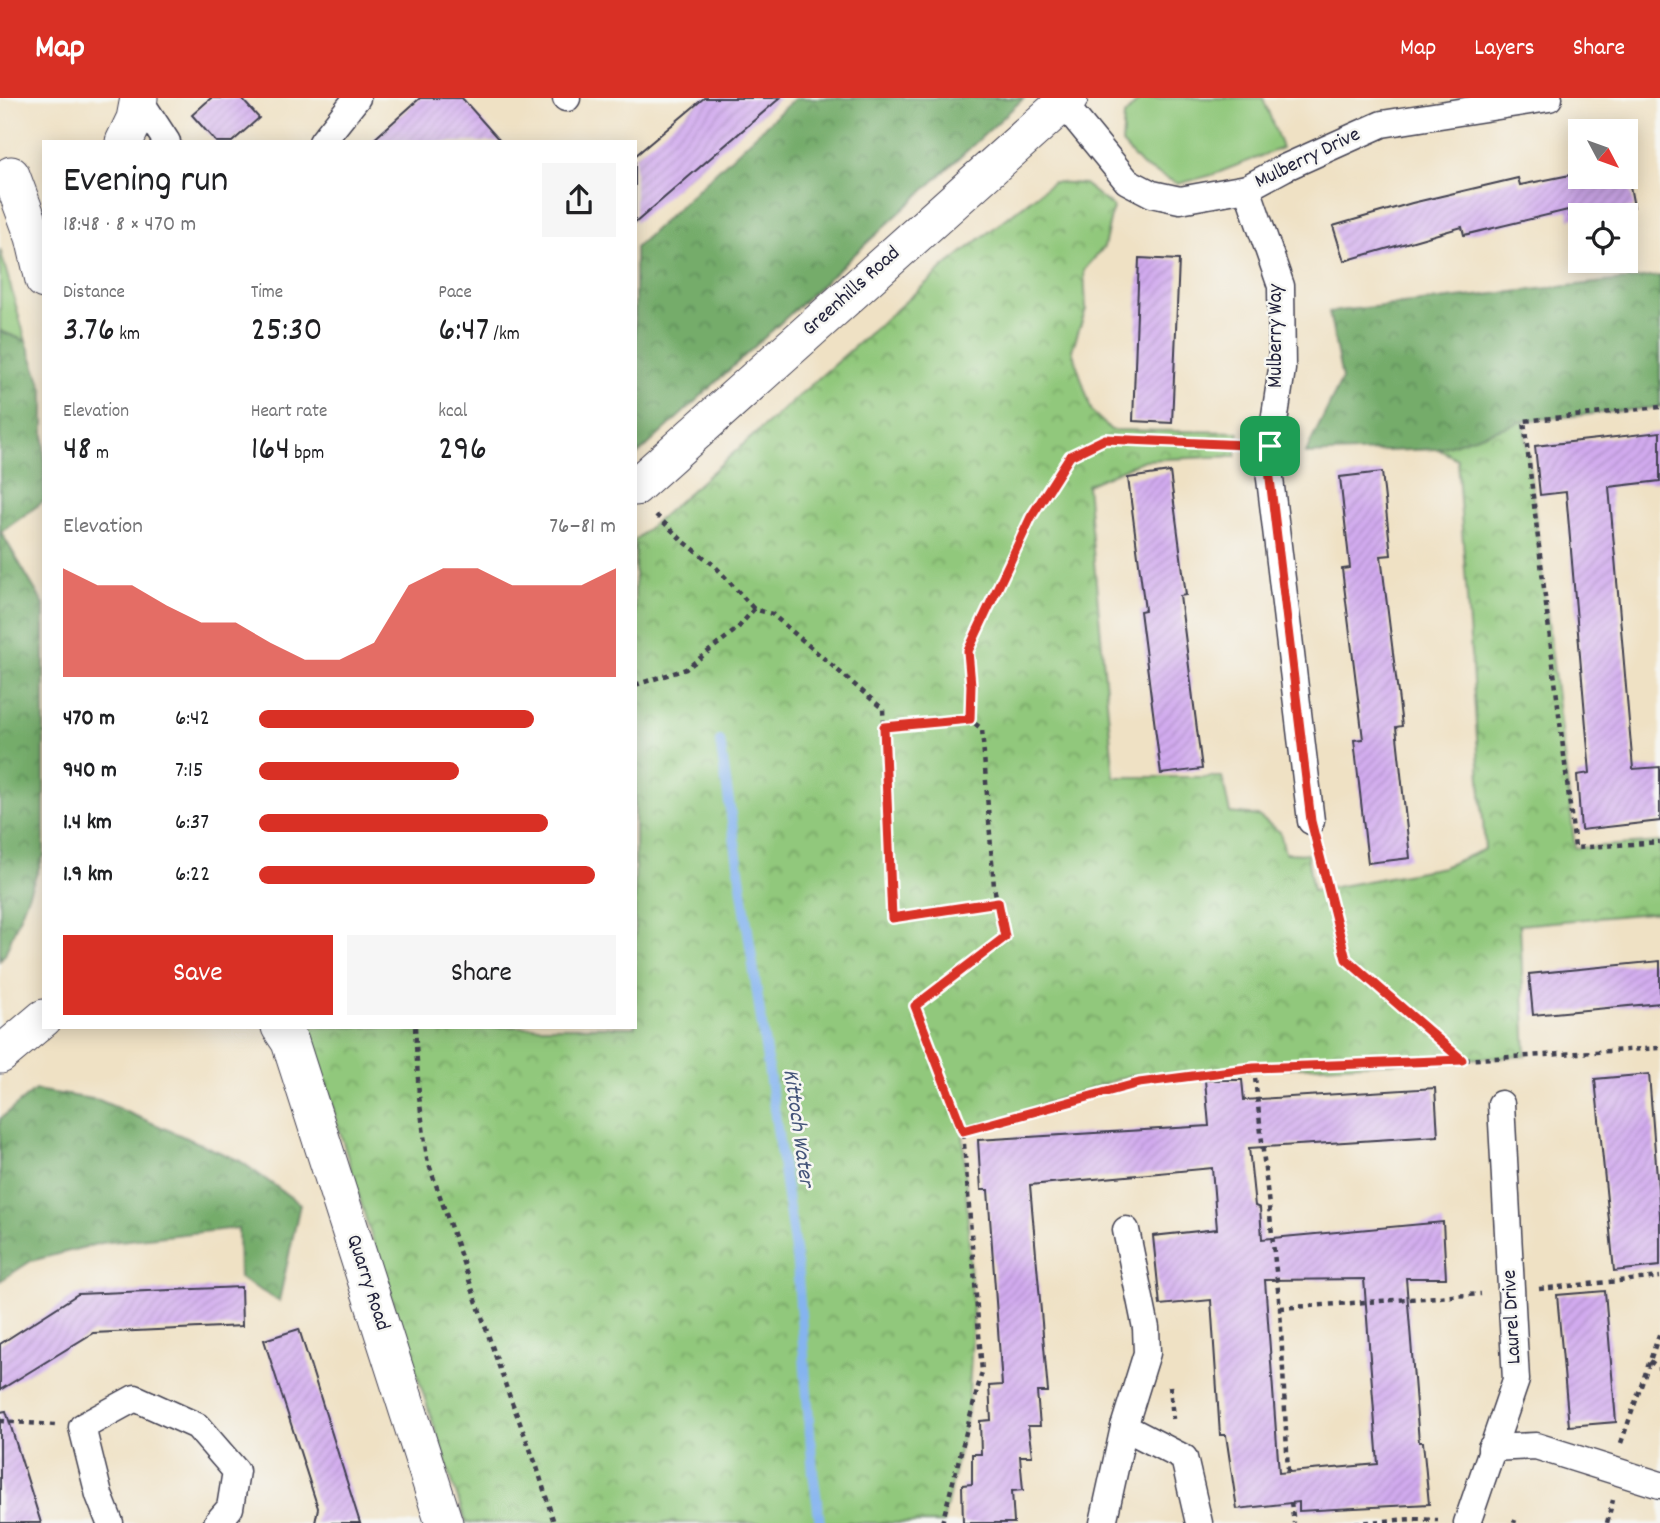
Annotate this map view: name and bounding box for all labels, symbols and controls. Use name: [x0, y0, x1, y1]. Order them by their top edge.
text: Map: [35, 26, 85, 73]
text: Map: [1400, 32, 1436, 66]
text: Layers: [1474, 32, 1535, 66]
text: Share: [1573, 32, 1625, 66]
north arrow: [1568, 119, 1638, 189]
map controls: [1568, 119, 1638, 273]
street label: Mulberry Drive: [1250, 121, 1366, 197]
text: Evening run: [63, 155, 228, 210]
button: share: [542, 163, 616, 237]
button: locate: [1568, 203, 1638, 273]
text: 18:48 · 8 × 470 m: [63, 209, 196, 242]
street label: Greenhills Road: [796, 240, 908, 344]
text: Distance: [63, 280, 125, 307]
text: Time: [251, 280, 283, 307]
text: Pace: [438, 280, 472, 307]
street label: Mulberry Way: [1262, 284, 1292, 388]
text: 3.76: [63, 307, 115, 357]
text: 25:30: [251, 307, 323, 357]
text: 6:47: [438, 307, 489, 357]
text: km: [115, 322, 140, 349]
text: /km: [489, 322, 520, 349]
text: Elevation: [63, 399, 129, 426]
text: Heart rate: [251, 399, 327, 426]
text: kcal: [438, 399, 467, 426]
pin: [1240, 416, 1300, 476]
text: 48: [63, 426, 92, 476]
text: 164: [251, 426, 290, 476]
text: 296: [438, 426, 487, 476]
icon: arrive: [1251, 427, 1289, 465]
text: m: [92, 441, 109, 468]
text: bpm: [290, 441, 324, 468]
text: Elevation: [63, 511, 143, 544]
text: 76–81 m: [549, 511, 616, 544]
text: 470 m: [63, 703, 115, 736]
text: 6:42: [175, 703, 210, 736]
text: 940 m: [63, 755, 117, 788]
text: 7:15: [175, 755, 203, 788]
text: 1.4 km: [63, 807, 112, 840]
text: 6:37: [175, 807, 209, 840]
text: 1.9 km: [63, 859, 113, 892]
text: 6:22: [175, 859, 210, 892]
button: Save: [63, 935, 333, 1015]
button: Share: [347, 935, 616, 1015]
water label: Kittoch Water: [772, 1067, 822, 1191]
street label: Quarry Road: [337, 1231, 397, 1335]
street label: Laurel Drive: [1496, 1269, 1530, 1365]

